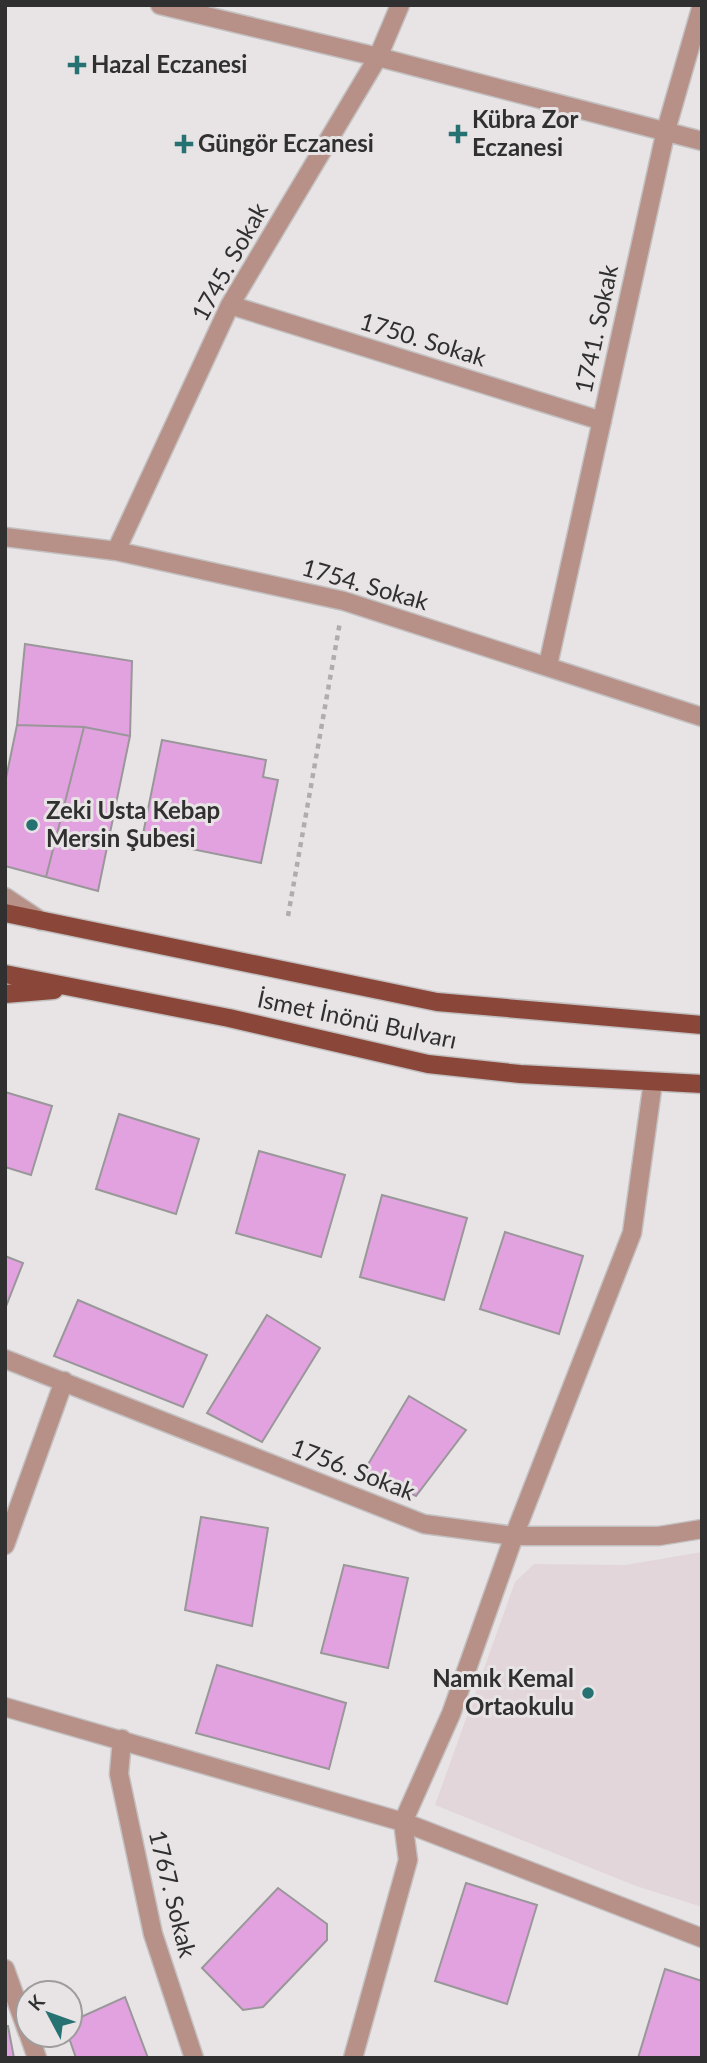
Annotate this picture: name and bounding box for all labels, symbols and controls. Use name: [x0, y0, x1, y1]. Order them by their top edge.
place label: Hazal Eczanesi: [91, 49, 247, 78]
marker: Hazal Eczanesi: [69, 57, 85, 73]
place label: Kübra Zor Eczanesi: [472, 104, 579, 161]
marker: Kübra Zor Eczanesi: [450, 126, 466, 142]
place label: Güngör Eczanesi: [198, 128, 374, 157]
marker: Güngör Eczanesi: [176, 136, 192, 152]
street label: 1745. Sokak: [184, 197, 273, 325]
street label: 1741. Sokak: [568, 261, 623, 395]
street label: 1750. Sokak: [357, 306, 491, 372]
street label: 1754. Sokak: [299, 552, 433, 616]
place label: Zeki Usta Kebap Mersin Şubesi: [46, 795, 220, 852]
marker: Zeki Usta Kebap Mersin Şubesi: [24, 817, 40, 833]
street label: İsmet İnönü Bulvarı: [255, 983, 460, 1054]
street label: 1756. Sokak: [287, 1432, 420, 1506]
place label: Namık Kemal Ortaokulu: [432, 1663, 574, 1720]
marker: Namık Kemal Ortaokulu: [580, 1685, 596, 1701]
street label: 1767. Sokak: [144, 1827, 203, 1961]
north arrow: [14, 1979, 84, 2049]
text: K: [23, 1989, 49, 2015]

